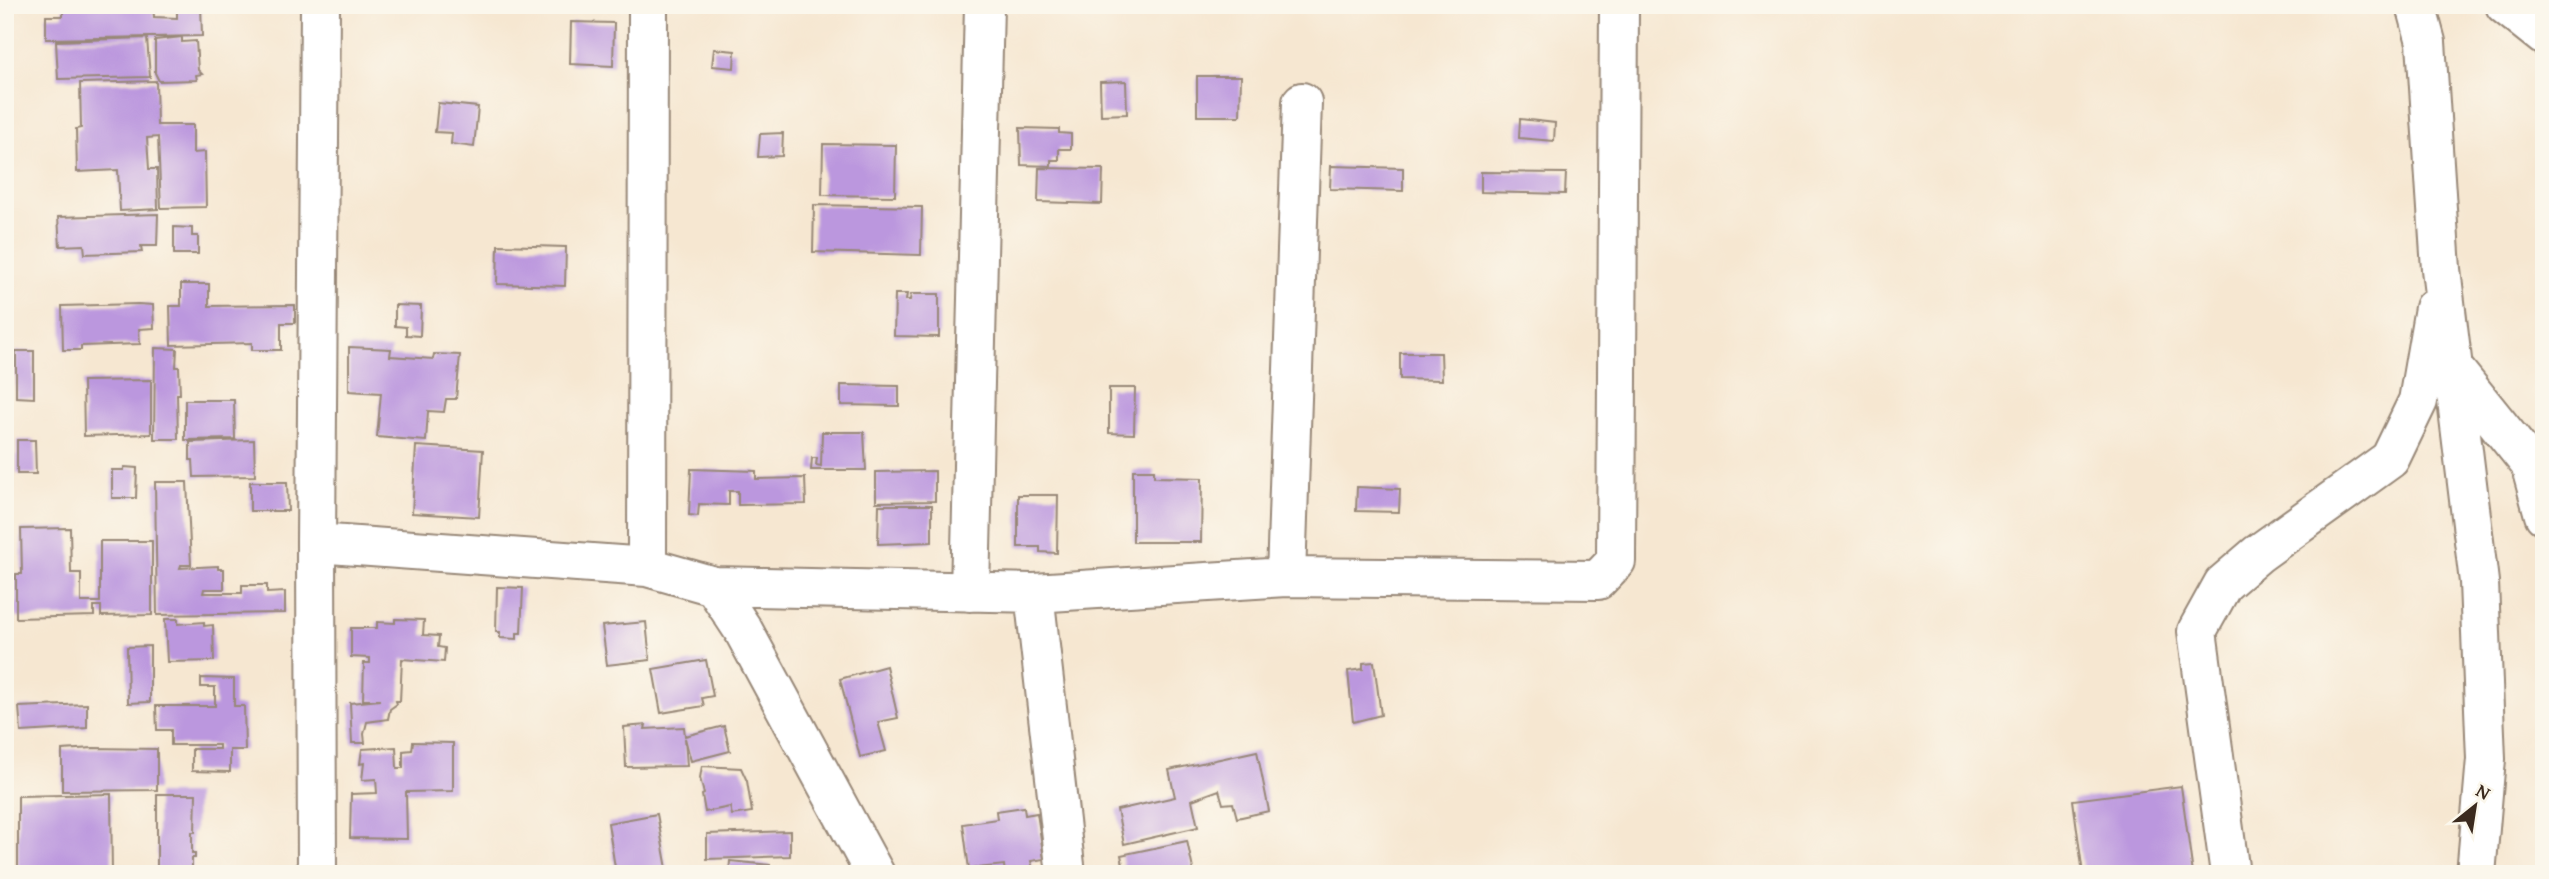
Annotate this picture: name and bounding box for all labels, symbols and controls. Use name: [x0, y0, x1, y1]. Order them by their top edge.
north arrow: [2440, 770, 2510, 840]
text: N: [2471, 776, 2496, 807]

